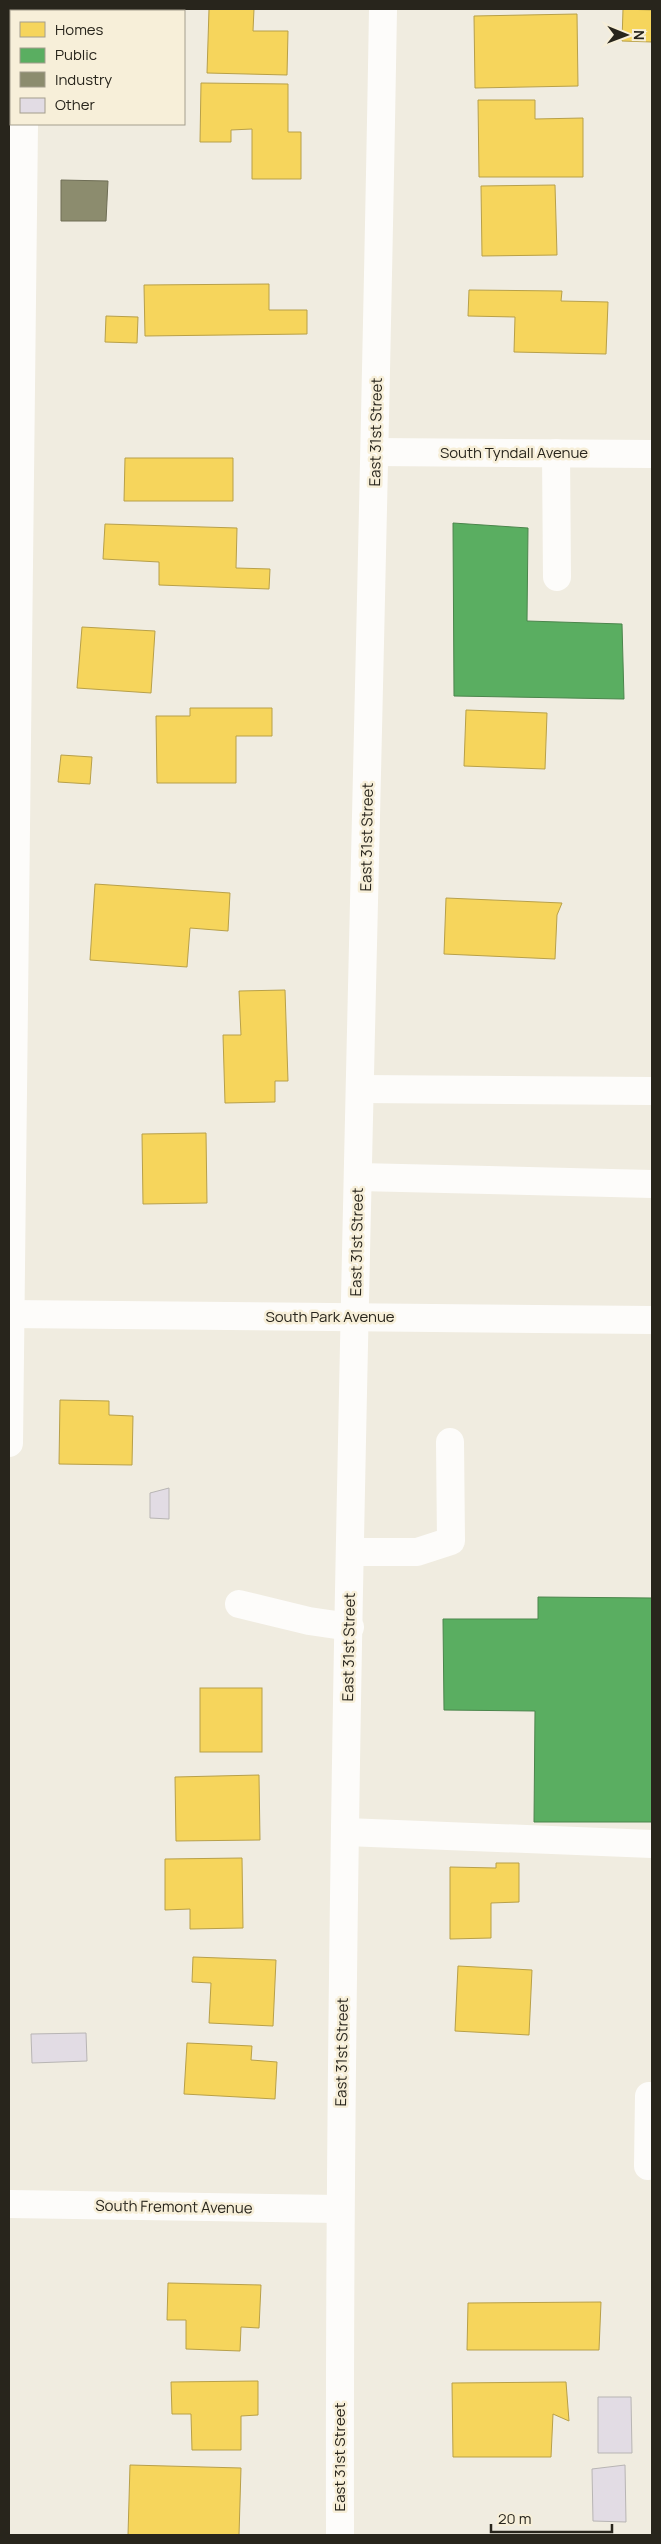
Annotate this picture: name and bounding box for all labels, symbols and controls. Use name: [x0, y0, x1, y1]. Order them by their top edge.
legend: [10, 10, 185, 125]
north arrow: [601, 10, 651, 60]
text: Homes: [55, 19, 104, 40]
text: N: [630, 30, 649, 40]
text: Public: [55, 44, 97, 65]
text: Industry: [55, 69, 112, 90]
text: Other: [55, 94, 96, 115]
street label: East 31st Street: [364, 377, 387, 487]
street label: South Tyndall Avenue: [440, 442, 588, 463]
street label: East 31st Street: [355, 782, 378, 892]
street label: East 31st Street: [345, 1187, 368, 1297]
street label: South Park Avenue: [265, 1306, 395, 1327]
street label: East 31st Street: [337, 1592, 360, 1702]
street label: East 31st Street: [330, 1997, 353, 2107]
street label: South Fremont Avenue: [95, 2195, 253, 2218]
street label: East 31st Street: [329, 2403, 350, 2511]
scale bar: [491, 2502, 612, 2534]
text: 20 m: [498, 2508, 531, 2529]

